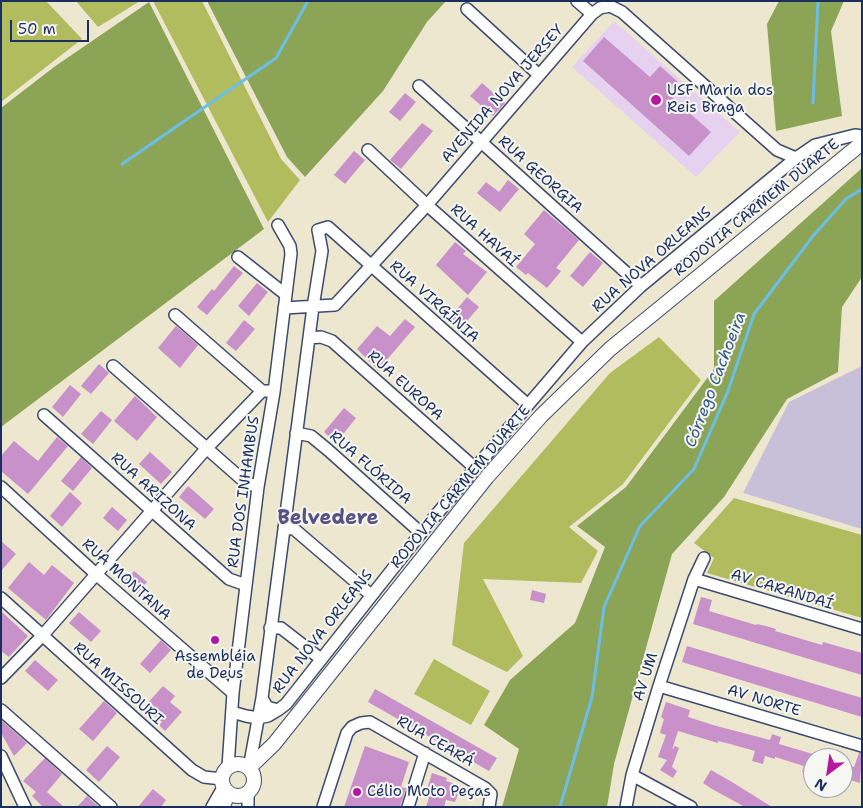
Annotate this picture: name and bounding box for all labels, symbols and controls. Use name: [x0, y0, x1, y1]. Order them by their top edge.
scale bar: [12, 10, 91, 42]
text: 50 m: [18, 19, 56, 39]
street label: AVENIDA NOVA JERSEY: [438, 21, 568, 167]
place label: USF Maria dos Reis Braga: [667, 82, 773, 117]
marker: USF Maria dos Reis Braga: [649, 93, 663, 107]
street label: RUA GEORGIA: [494, 132, 586, 218]
street label: RODOVIA CARMEM DUARTE: [671, 136, 843, 280]
street label: RUA HAVAÍ: [446, 201, 522, 271]
street label: RUA NOVA ORLEANS: [589, 203, 715, 317]
street label: RUA VIRGÍNIA: [386, 257, 482, 347]
water label: Córrego Cachoeira: [681, 310, 751, 450]
street label: RUA EUROPA: [363, 347, 447, 425]
street label: RODOVIA CARMEM DUARTE: [387, 402, 535, 572]
street label: RUA DOS INHAMBUS: [224, 415, 264, 569]
street label: RUA FLÓRIDA: [325, 428, 415, 508]
street label: RUA ARIZONA: [107, 449, 199, 535]
district label: Belvedere: [277, 507, 379, 531]
street label: RUA MONTANA: [78, 535, 174, 625]
street label: AV CARANDAÍ: [729, 566, 835, 614]
street label: RUA NOVA ORLEANS: [269, 567, 377, 697]
marker: Assembléia de Deus: [209, 634, 221, 646]
street label: RUA MISSOURI: [69, 639, 167, 729]
place label: Assembléia de Deus: [174, 648, 256, 683]
street label: AV UM: [630, 651, 662, 703]
street label: AV NORTE: [725, 681, 803, 721]
street label: RUA CEARÁ: [393, 713, 477, 771]
north arrow: [803, 748, 853, 798]
text: N: [811, 774, 830, 796]
place label: Célio Moto Peças: [367, 783, 491, 801]
marker: Célio Moto Peças: [351, 786, 363, 798]

